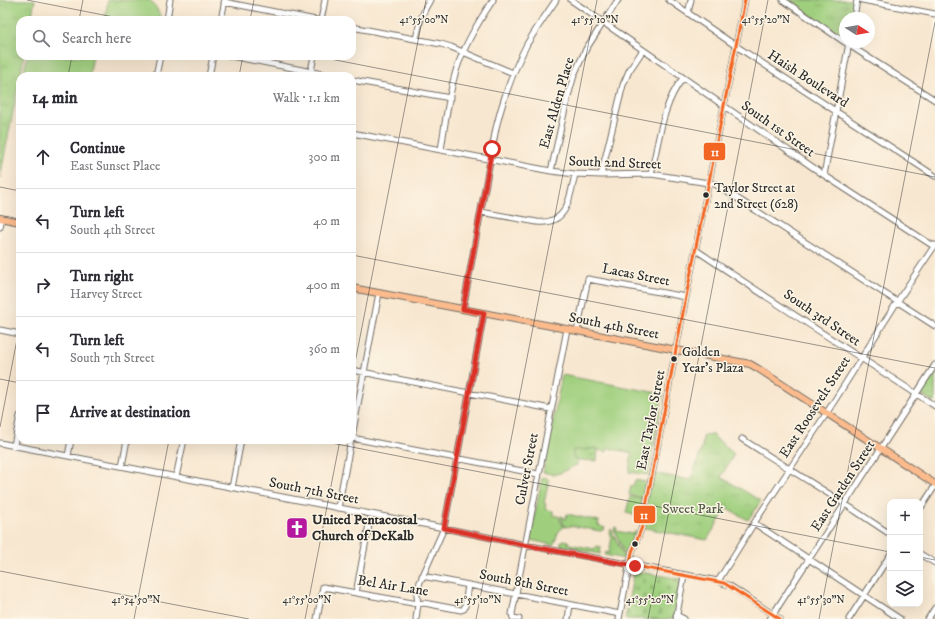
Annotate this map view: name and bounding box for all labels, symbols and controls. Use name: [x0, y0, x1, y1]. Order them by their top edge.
north arrow: [839, 12, 875, 48]
text: 41°55'00"N: [399, 14, 449, 26]
text: 41°55'10"N: [571, 14, 619, 26]
text: 41°55'20"N: [742, 14, 790, 26]
search box: [16, 16, 356, 60]
icon: search: [30, 27, 52, 49]
text: Search here: [62, 29, 131, 48]
street label: Haish Boulevard: [764, 46, 852, 112]
street label: East Alden Place: [535, 55, 579, 151]
text: 14 min: [32, 87, 78, 109]
text: Walk · 1.1 km: [273, 90, 340, 106]
street label: South 1st Street: [738, 97, 819, 161]
text: Continue: [70, 139, 125, 158]
route start: [483, 140, 501, 158]
line badge: 11: [703, 142, 726, 161]
icon: ahead: [32, 146, 54, 168]
text: 11: [711, 146, 719, 160]
text: 300 m: [309, 149, 340, 165]
street label: South 2nd Street: [568, 152, 662, 174]
text: East Sunset Place: [70, 158, 160, 174]
place label: Taylor Street at 2nd Street (628): [714, 180, 798, 212]
marker: Taylor Street at 2nd Street (628): [701, 190, 711, 200]
text: Turn left: [70, 203, 124, 222]
icon: left: [32, 210, 54, 232]
text: 40 m: [313, 213, 340, 229]
text: South 4th Street: [70, 222, 155, 238]
street label: Lacas Street: [601, 260, 672, 290]
text: Turn right: [70, 267, 133, 286]
icon: right: [32, 274, 54, 296]
text: 400 m: [306, 277, 340, 293]
text: Harvey Street: [70, 286, 142, 302]
street label: South 3rd Street: [780, 286, 864, 351]
street label: South 4th Street: [567, 308, 661, 344]
text: Turn left: [70, 331, 124, 350]
icon: left: [32, 338, 54, 360]
text: 360 m: [309, 341, 340, 357]
place label: Golden Year's Plaza: [682, 344, 744, 376]
text: South 7th Street: [70, 350, 155, 366]
street label: East Roosevelt Street: [775, 352, 855, 461]
marker: Golden Year's Plaza: [669, 354, 679, 364]
street label: East Taylor Street: [632, 368, 670, 472]
icon: arrive: [32, 402, 54, 424]
text: Arrive at destination: [70, 403, 190, 422]
street label: Culver Street: [511, 431, 543, 507]
street label: East Garden Street: [807, 437, 879, 535]
street label: South 7th Street: [268, 473, 361, 509]
map controls: [887, 499, 923, 607]
button: +: [887, 499, 923, 535]
park label: Sweet Park: [662, 500, 724, 518]
line badge: 11: [633, 505, 656, 524]
text: 11: [640, 509, 648, 523]
place label: United Pentacostal Church of DeKalb: [312, 511, 418, 545]
church icon: United Pentacostal Church of DeKalb: [284, 515, 310, 541]
button: −: [887, 535, 923, 571]
unlabelled marker: [630, 539, 640, 549]
route end: [626, 557, 644, 575]
street label: South 8th Street: [478, 566, 571, 601]
button: layers: [887, 571, 923, 607]
street label: Bel Air Lane: [356, 572, 430, 601]
text: 41°54'50"N: [112, 594, 160, 606]
text: 41°55'00"N: [282, 594, 332, 606]
text: 41°55'10"N: [454, 594, 502, 606]
text: 41°55'20"N: [626, 594, 674, 606]
text: 41°55'30"N: [797, 594, 845, 606]

